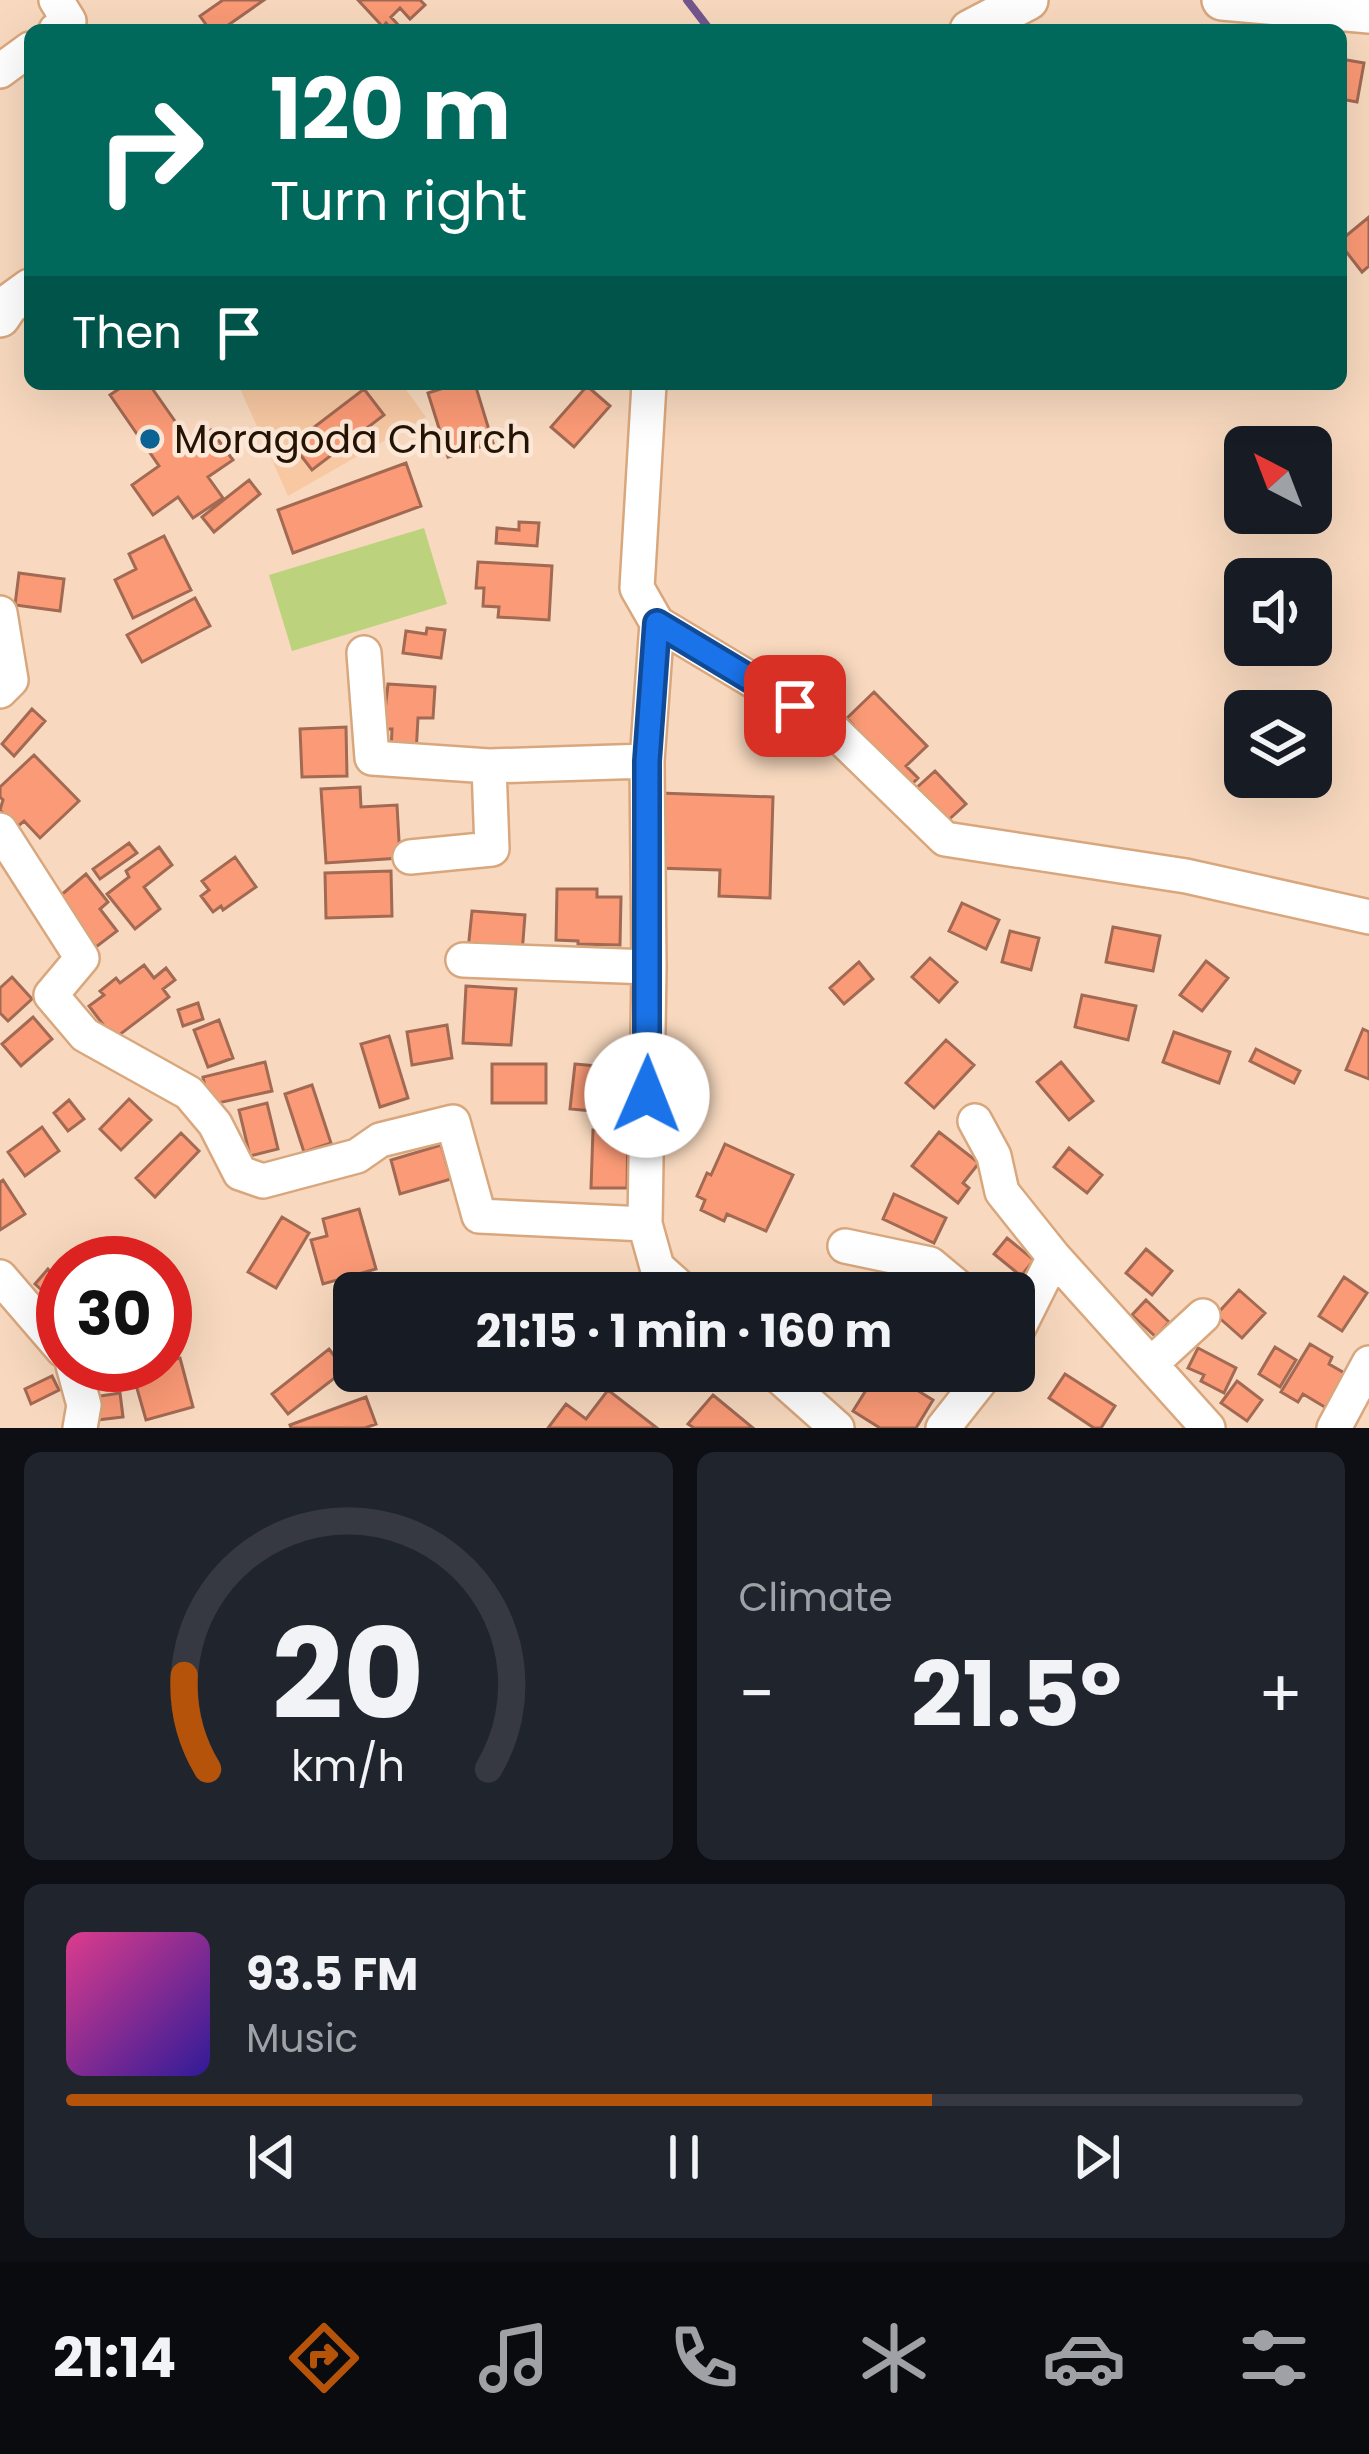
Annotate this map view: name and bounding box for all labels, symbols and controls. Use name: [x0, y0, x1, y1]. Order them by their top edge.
text: 120 m: [270, 51, 511, 168]
icon: right: [72, 72, 228, 228]
text: Turn right: [270, 163, 527, 239]
icon: arrive: [206, 300, 272, 366]
text: Then: [72, 301, 182, 364]
place label: Moragoda Church: [174, 412, 531, 467]
marker: Moragoda Church: [137, 426, 163, 452]
north arrow: [1224, 426, 1332, 534]
map controls: [1224, 426, 1332, 798]
button: sound: [1224, 558, 1332, 666]
pin: [744, 655, 846, 757]
icon: arrive: [762, 673, 828, 739]
button: layers: [1224, 690, 1332, 798]
position arrow: [584, 1032, 710, 1158]
speed limit sign: 30: [36, 1236, 192, 1392]
text: 21:15 · 1 min · 160 m: [476, 1300, 892, 1363]
text: Climate: [739, 1570, 893, 1625]
text: 20: [272, 1587, 425, 1762]
text: 21.5°: [911, 1631, 1122, 1758]
text: −: [739, 1648, 775, 1740]
text: +: [1258, 1648, 1303, 1740]
text: km/h: [291, 1736, 405, 1796]
text: 93.5 FM: [246, 1943, 418, 2006]
text: Music: [246, 2011, 358, 2066]
icon: previous: [239, 2124, 305, 2190]
icon: pause: [651, 2124, 717, 2190]
icon: next: [1064, 2124, 1130, 2190]
icon: directions: [282, 2316, 366, 2400]
icon: music: [472, 2316, 556, 2400]
icon: phone: [662, 2316, 746, 2400]
icon: climate: [852, 2316, 936, 2400]
icon: car: [1042, 2316, 1126, 2400]
icon: filters: [1232, 2316, 1316, 2400]
text: 21:14: [53, 2320, 176, 2396]

